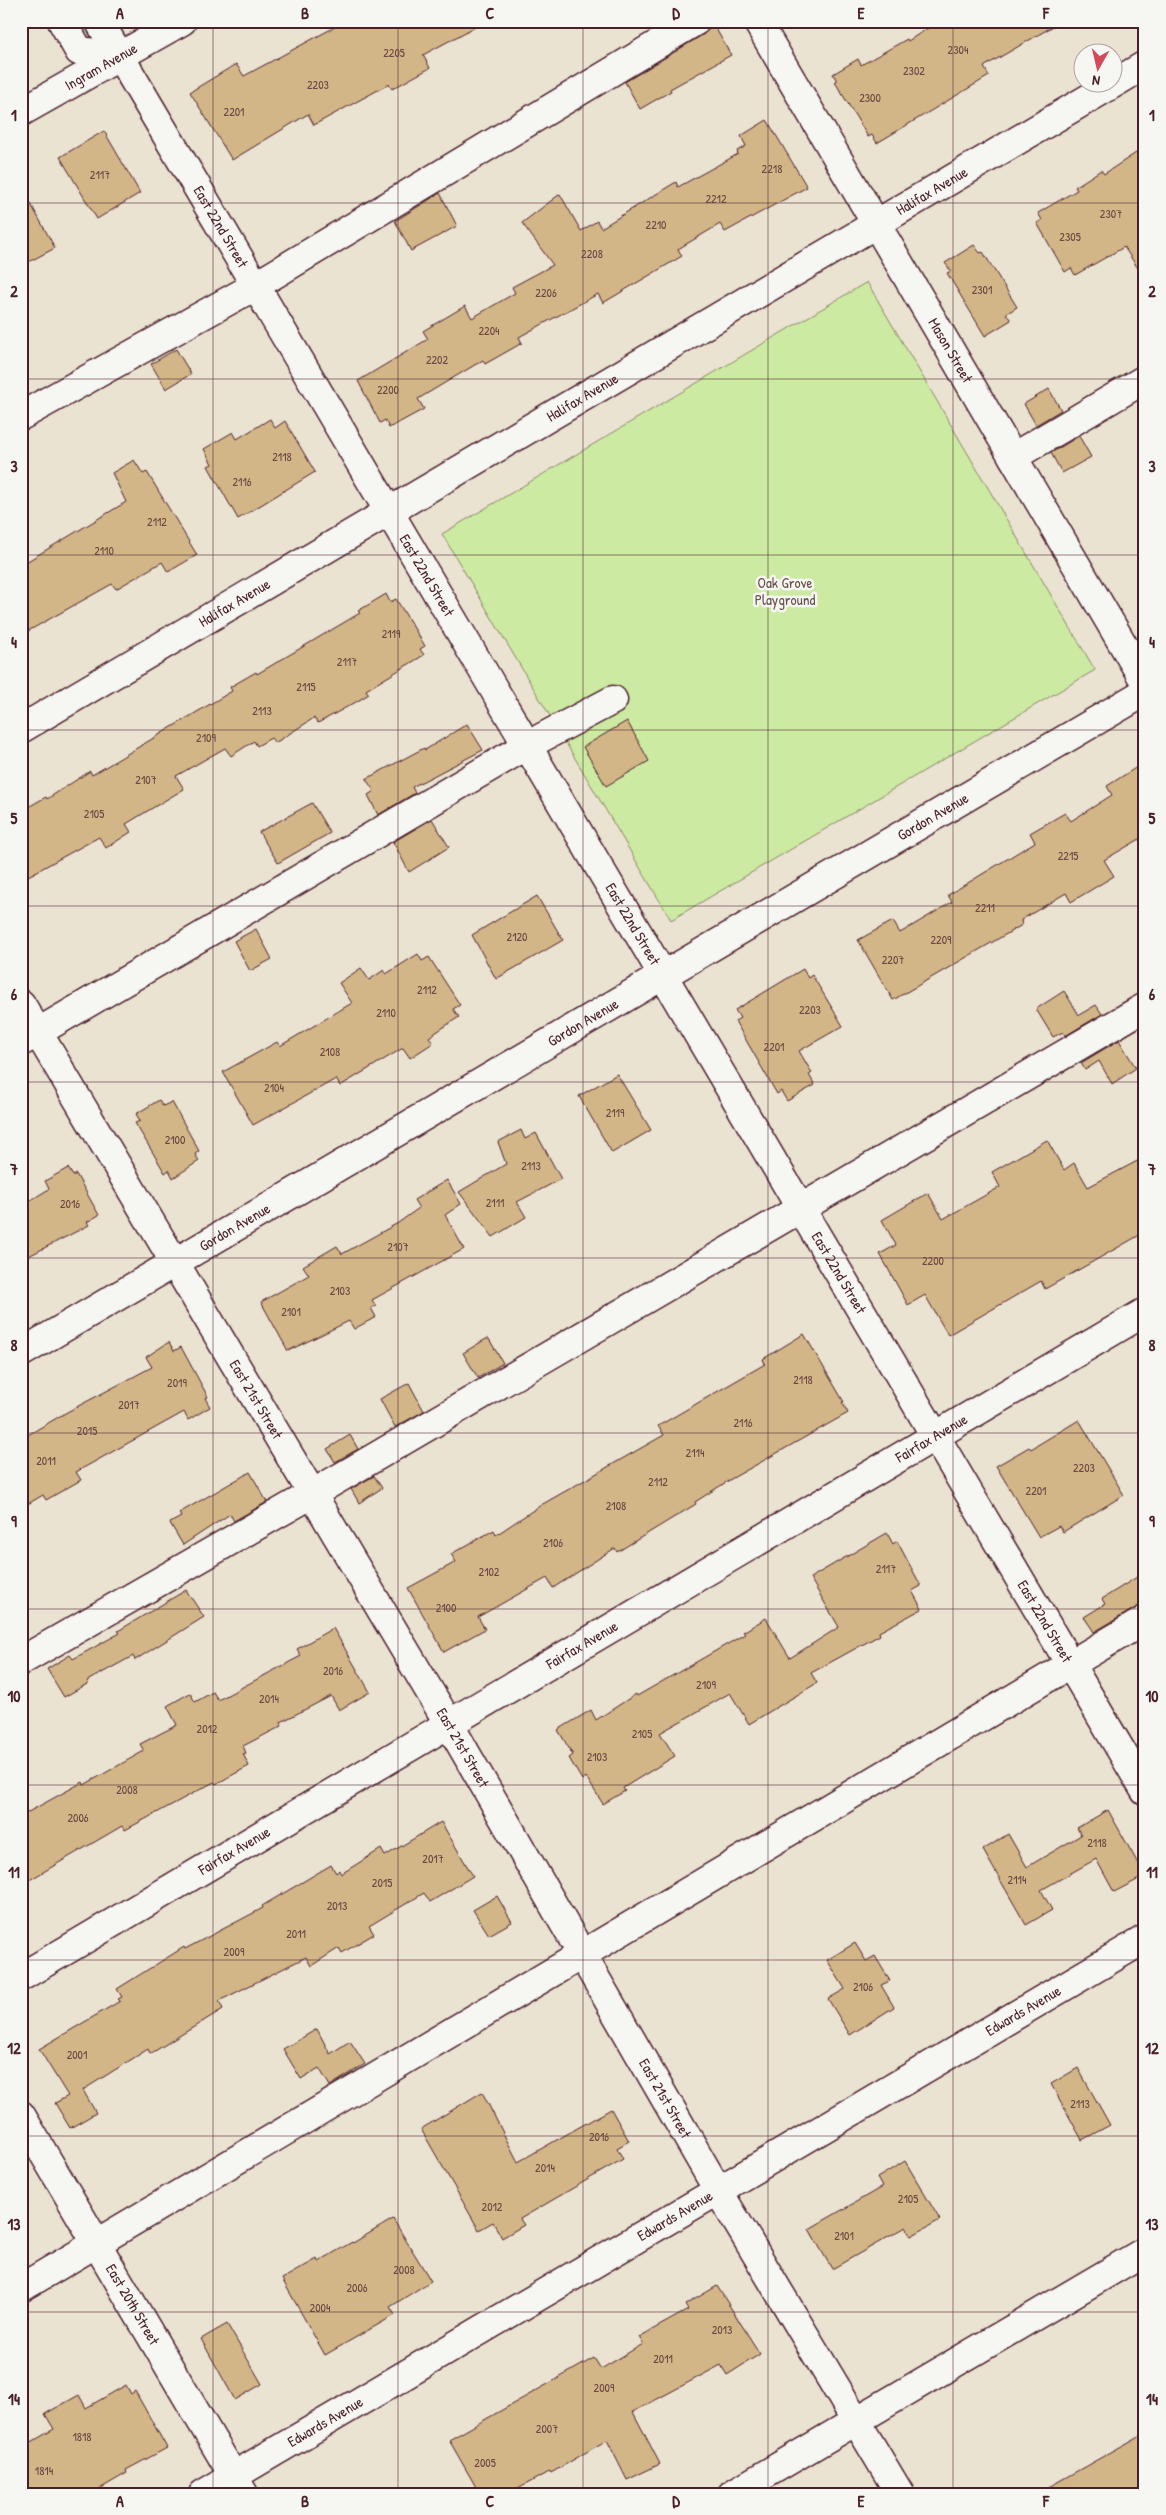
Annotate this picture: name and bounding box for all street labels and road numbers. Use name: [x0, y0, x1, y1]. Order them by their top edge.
street label: Ingram Avenue: [61, 37, 141, 95]
street label: Halifax Avenue: [892, 161, 971, 220]
street label: East 22nd Street: [189, 182, 254, 272]
street label: Mason Street: [924, 314, 978, 387]
street label: Halifax Avenue: [542, 368, 622, 426]
street label: East 22nd Street: [395, 530, 460, 621]
street label: Halifax Avenue: [195, 573, 274, 632]
street label: Gordon Avenue: [893, 787, 972, 845]
street label: East 22nd Street: [601, 879, 666, 970]
street label: Gordon Avenue: [543, 993, 622, 1051]
street label: Gordon Avenue: [195, 1198, 274, 1256]
street label: East 22nd Street: [807, 1228, 872, 1318]
street label: East 21st Street: [225, 1356, 289, 1443]
street label: Fairfax Avenue: [891, 1408, 971, 1468]
street label: East 22nd Street: [1013, 1576, 1078, 1667]
street label: Fairfax Avenue: [541, 1615, 622, 1675]
street label: East 21st Street: [432, 1704, 495, 1792]
street label: Fairfax Avenue: [193, 1821, 274, 1880]
street label: Edwards Avenue: [981, 1980, 1065, 2041]
street label: East 21st Street: [634, 2055, 697, 2143]
street label: Edwards Avenue: [633, 2185, 717, 2246]
street label: East 20th Street: [101, 2260, 165, 2349]
street label: Edwards Avenue: [283, 2391, 367, 2452]

